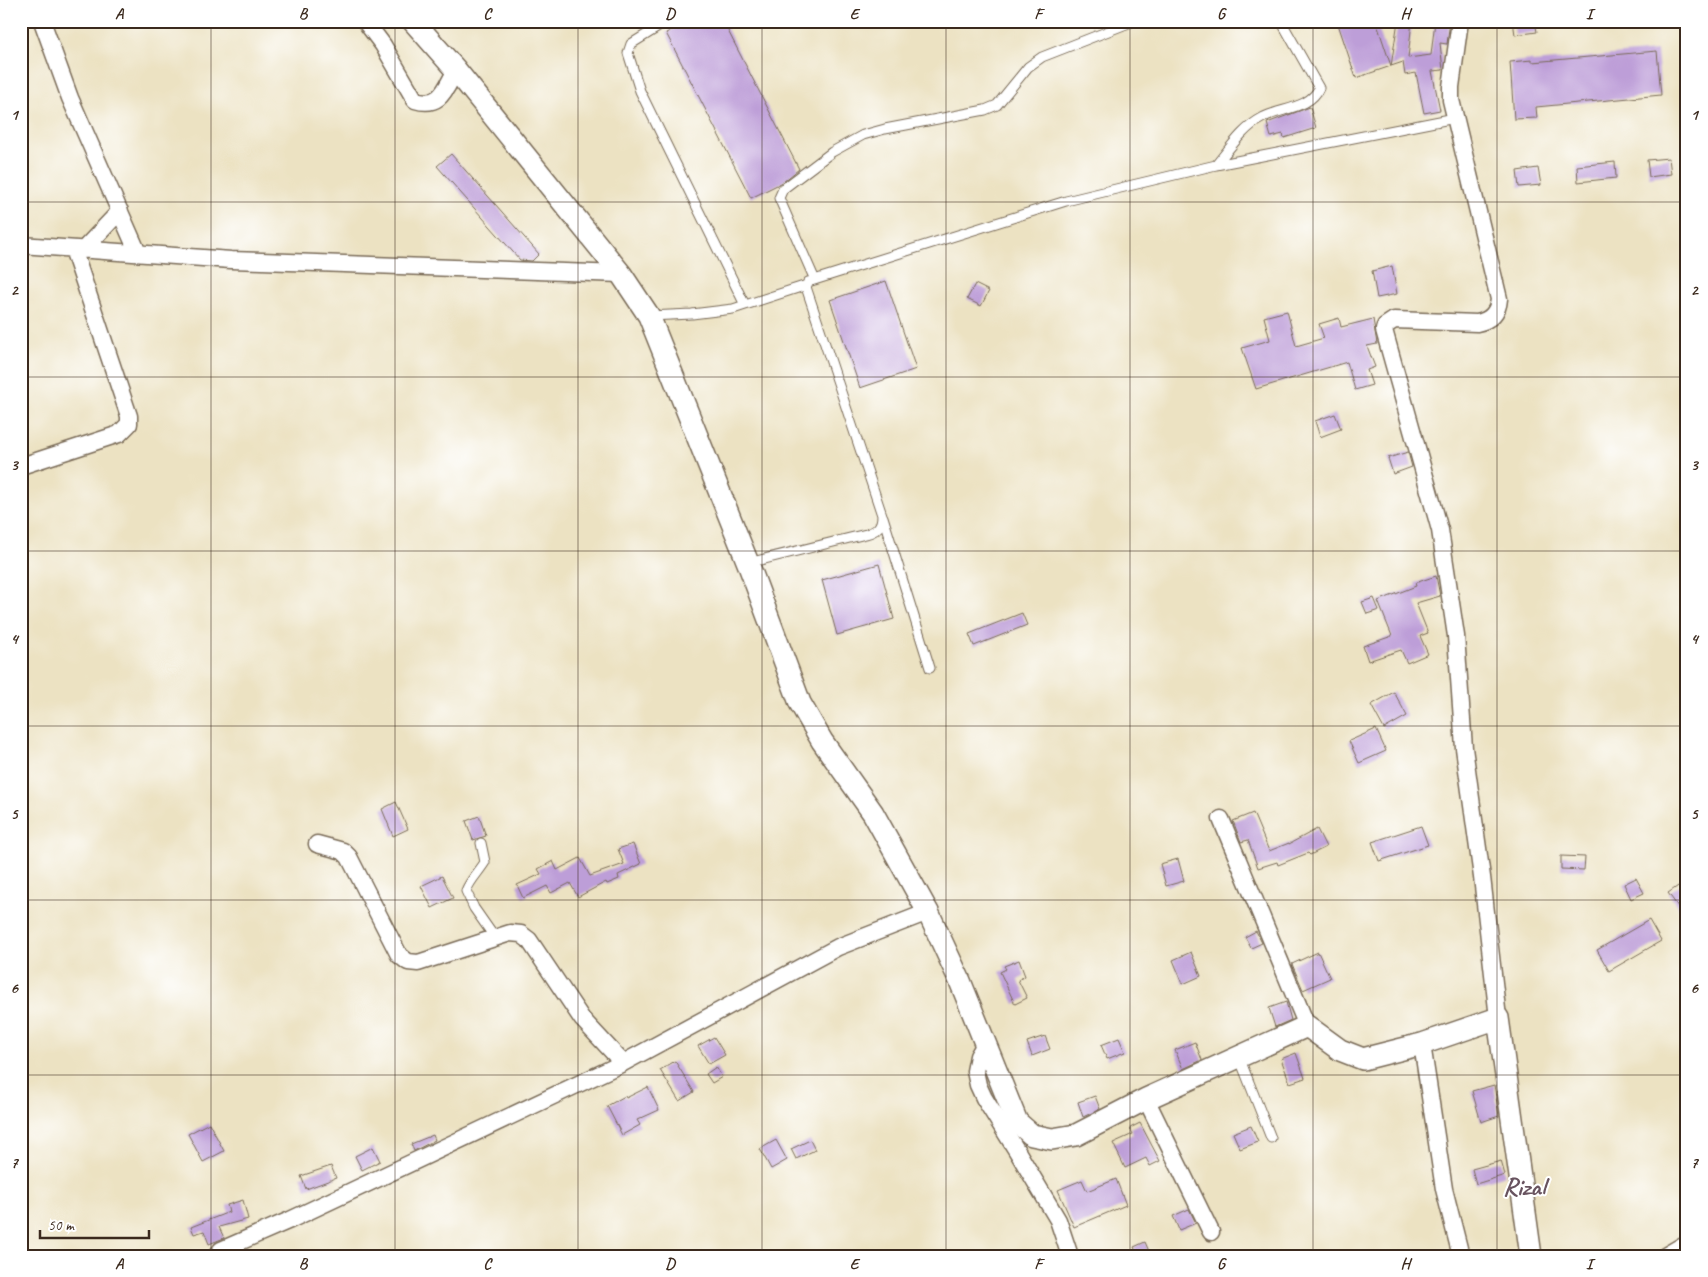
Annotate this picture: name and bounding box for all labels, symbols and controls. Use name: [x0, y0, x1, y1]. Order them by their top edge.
text: A: [115, 4, 125, 24]
text: B: [299, 4, 309, 24]
text: C: [483, 4, 493, 24]
text: D: [665, 4, 676, 24]
text: E: [850, 4, 861, 24]
text: F: [1034, 4, 1045, 24]
text: G: [1217, 4, 1227, 24]
text: H: [1400, 4, 1412, 24]
text: I: [1586, 4, 1596, 24]
text: 1: [10, 105, 19, 125]
text: 1: [1690, 105, 1699, 125]
text: 2: [10, 280, 19, 300]
text: 2: [1690, 280, 1699, 300]
text: 3: [10, 455, 19, 475]
text: 3: [1690, 455, 1699, 475]
text: 4: [10, 629, 19, 649]
text: 4: [1690, 629, 1699, 649]
text: 5: [11, 804, 20, 824]
text: 5: [1691, 804, 1700, 824]
text: 6: [10, 978, 19, 998]
text: 6: [1690, 978, 1699, 998]
text: 7: [10, 1153, 19, 1173]
text: 7: [1690, 1153, 1699, 1173]
district label: Rizal: [1503, 1170, 1550, 1203]
scale bar: [40, 1207, 149, 1239]
text: 50 m: [48, 1216, 75, 1235]
text: A: [115, 1254, 125, 1274]
text: B: [299, 1254, 309, 1274]
text: C: [483, 1254, 493, 1274]
text: D: [665, 1254, 676, 1274]
text: E: [850, 1254, 861, 1274]
text: F: [1034, 1254, 1045, 1274]
text: G: [1217, 1254, 1227, 1274]
text: H: [1400, 1254, 1412, 1274]
text: I: [1586, 1254, 1596, 1274]

